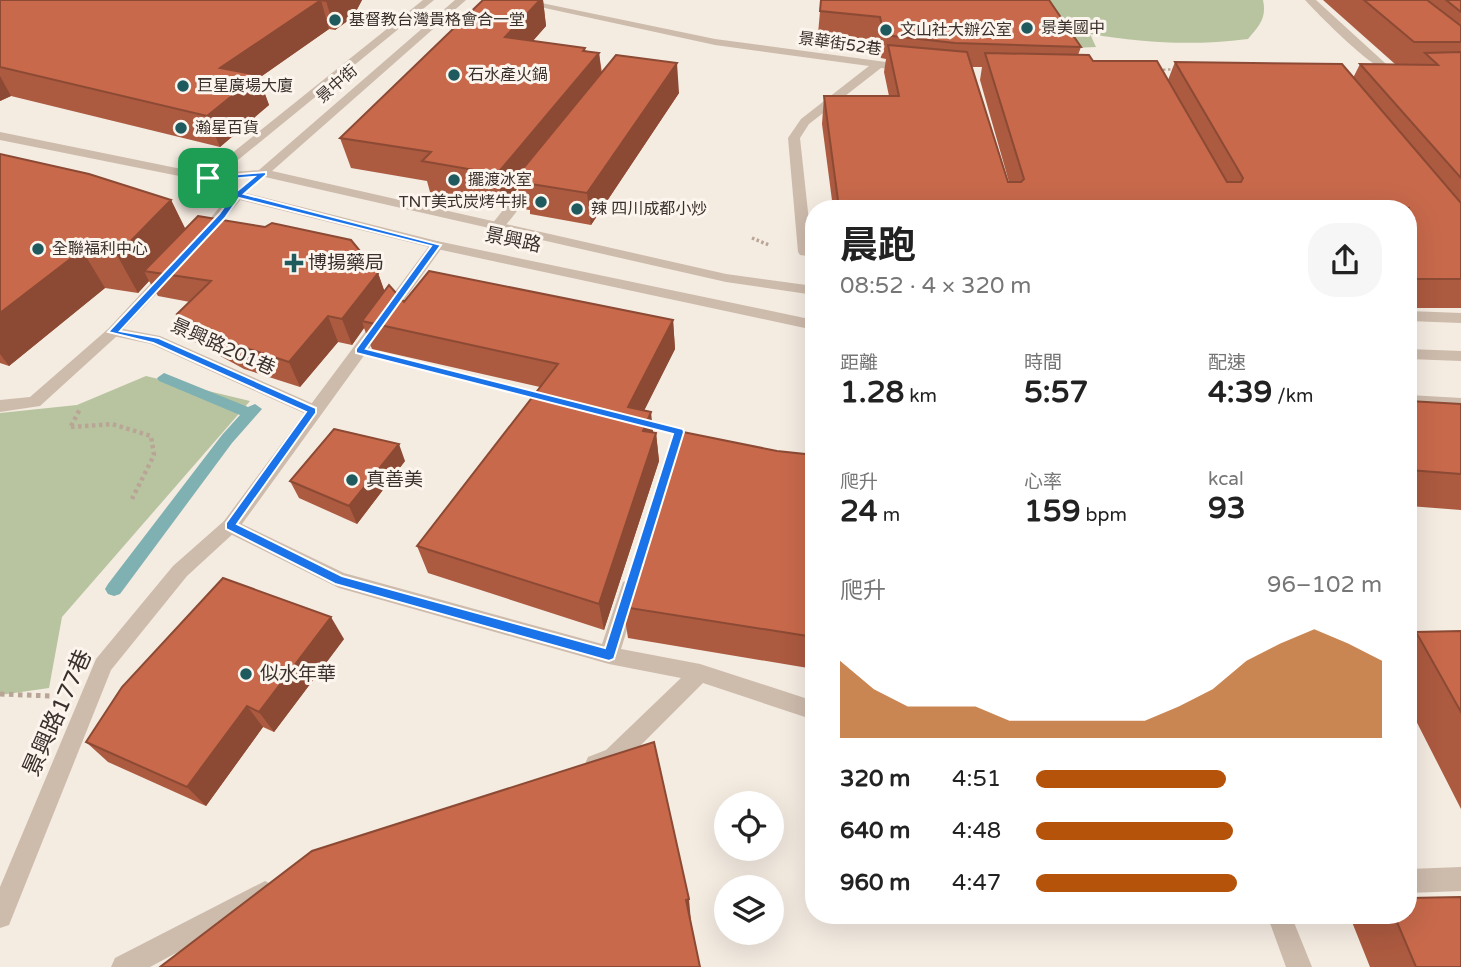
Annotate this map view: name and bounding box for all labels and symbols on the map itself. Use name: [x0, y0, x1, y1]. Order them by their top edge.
place label: 基督教台灣貴格會合一堂: [349, 10, 525, 30]
marker: 基督教台灣貴格會合一堂: [327, 12, 343, 28]
place label: 景美國中: [1041, 18, 1105, 38]
place label: 文山社大辦公室: [900, 20, 1012, 40]
marker: 景美國中: [1019, 20, 1035, 36]
marker: 文山社大辦公室: [878, 22, 894, 38]
street label: 景華街52巷: [797, 28, 883, 60]
street label: 景中街: [312, 61, 362, 107]
place label: 石水產火鍋: [468, 65, 548, 85]
marker: 石水產火鍋: [446, 67, 462, 83]
place label: 巨星廣場大廈: [197, 76, 293, 96]
marker: 巨星廣場大廈: [175, 78, 191, 94]
place label: 瀚星百貨: [195, 118, 259, 138]
marker: 瀚星百貨: [173, 120, 189, 136]
pin: [178, 148, 238, 208]
place label: 擺渡冰室: [468, 170, 532, 190]
marker: 擺渡冰室: [446, 172, 462, 188]
place label: TNT美式炭烤牛排: [399, 192, 527, 212]
marker: TNT美式炭烤牛排: [533, 194, 549, 210]
place label: 辣 四川成都小炒: [591, 199, 707, 219]
marker: 辣 四川成都小炒: [569, 201, 585, 217]
street label: 景興路: [483, 223, 543, 257]
place label: 全聯福利中心: [52, 239, 148, 259]
marker: 全聯福利中心: [30, 241, 46, 257]
place label: 博揚藥局: [308, 252, 384, 274]
marker: 博揚藥局: [286, 255, 302, 271]
street label: 景興路201巷: [167, 314, 279, 380]
place label: 真善美: [366, 469, 423, 491]
marker: 真善美: [344, 472, 360, 488]
street label: 景興路177巷: [18, 645, 98, 781]
place label: 似水年華: [260, 663, 336, 685]
marker: 似水年華: [238, 666, 254, 682]

